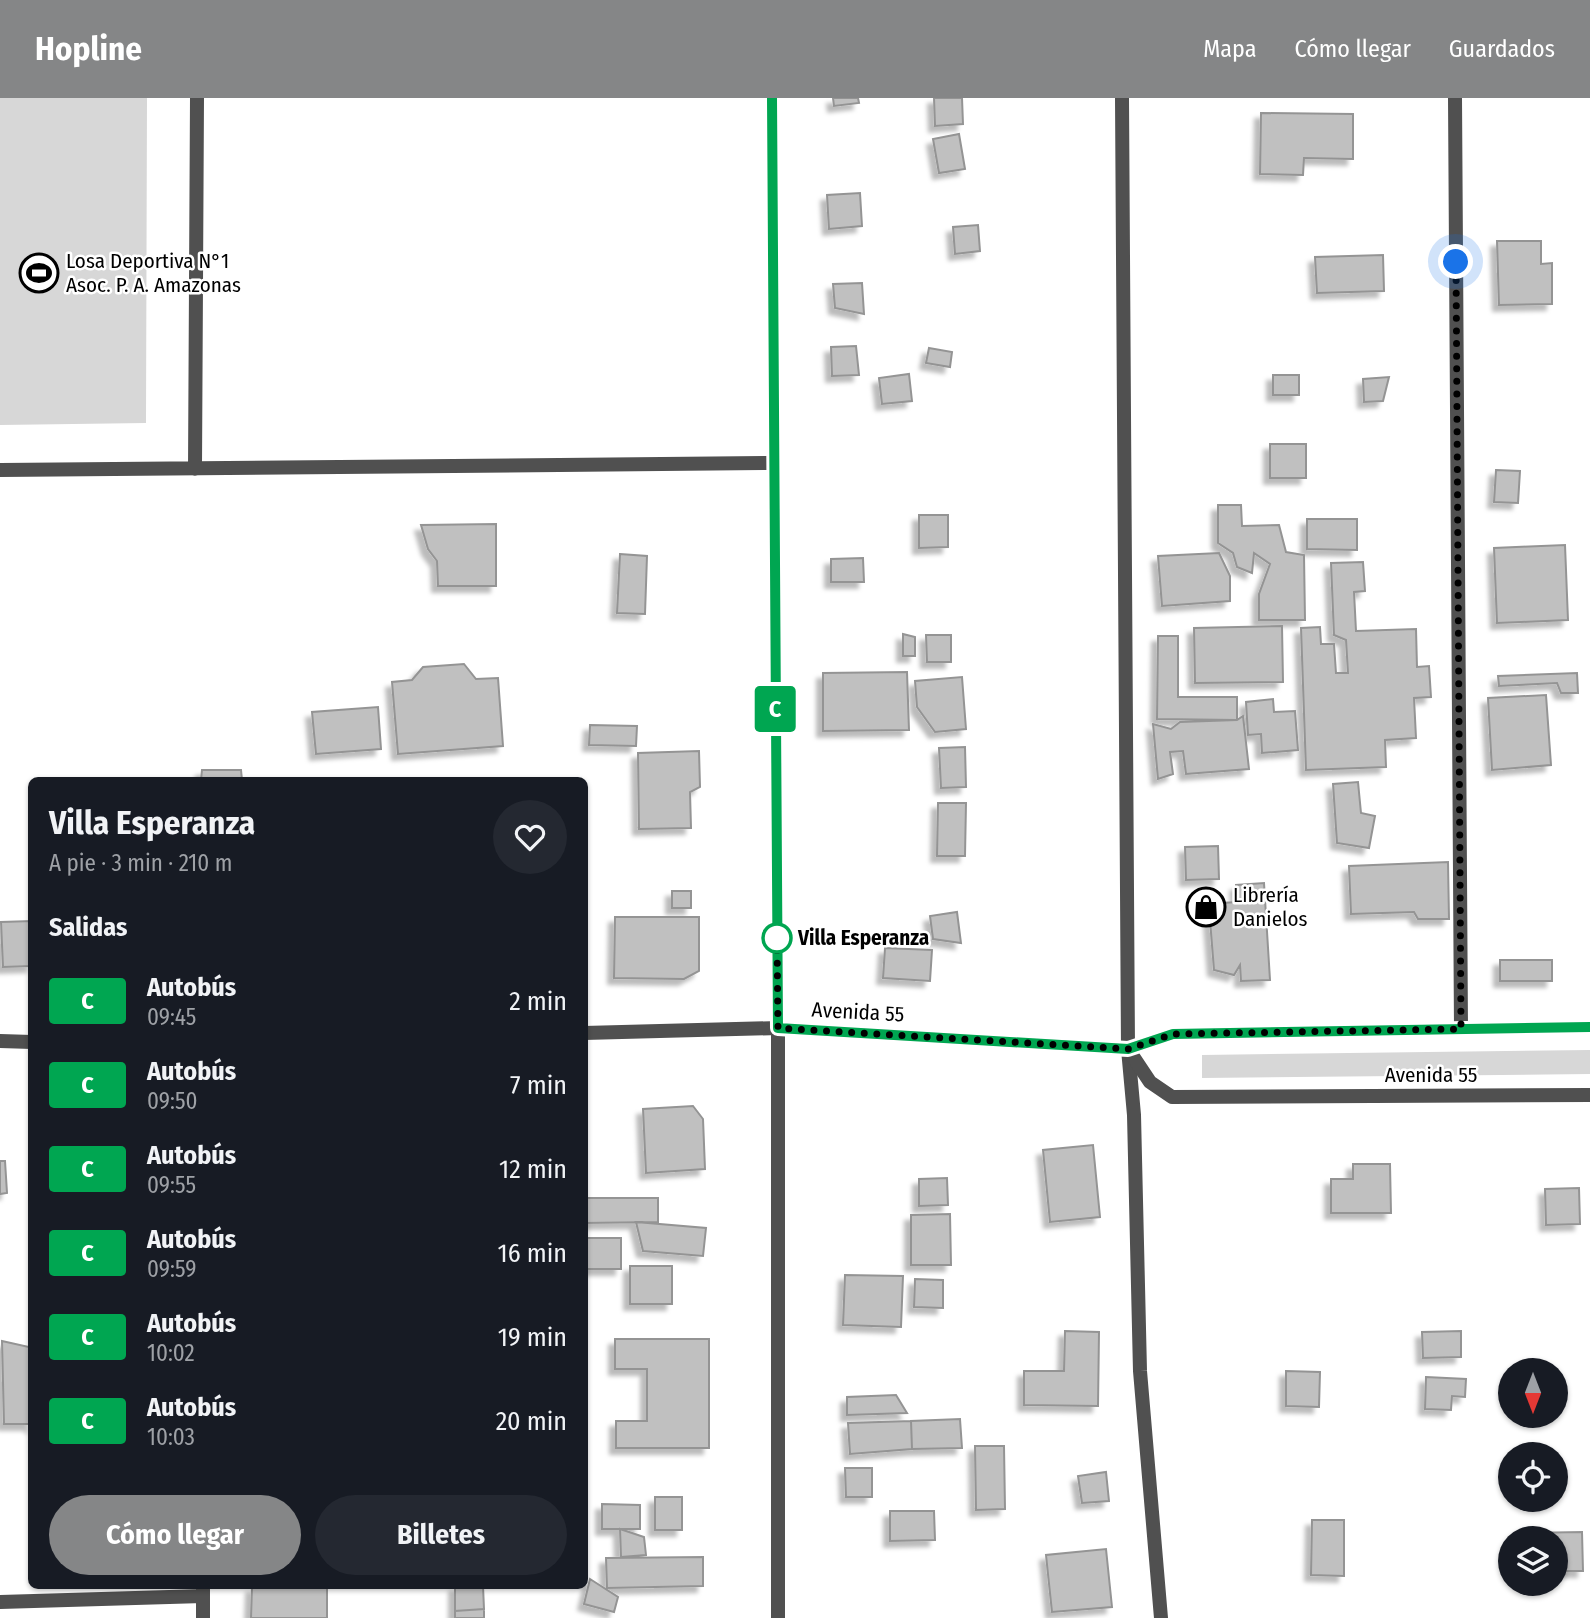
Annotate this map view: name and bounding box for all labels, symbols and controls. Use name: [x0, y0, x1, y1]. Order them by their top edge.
text: Hopline: [35, 29, 142, 69]
text: Mapa: [1203, 35, 1256, 63]
text: Cómo llegar: [1294, 35, 1411, 63]
text: Guardados: [1449, 35, 1555, 63]
your location: [1438, 244, 1473, 279]
place label: Losa Deportiva N°1 Asoc. P. A. Amazonas: [66, 248, 241, 298]
sports icon: Losa Deportiva N°1 Asoc. P. A. Amazonas: [18, 252, 60, 294]
line badge: C: [752, 686, 798, 732]
text: C: [769, 695, 781, 723]
button: heart: [493, 800, 567, 874]
text: Villa Esperanza: [49, 803, 255, 843]
text: A pie · 3 min · 210 m: [49, 849, 232, 877]
place label: Librería Danielos: [1233, 882, 1307, 932]
shop icon: Librería Danielos: [1185, 886, 1227, 928]
text: Salidas: [49, 912, 127, 943]
marker: Villa Esperanza: [762, 923, 792, 953]
place label: Villa Esperanza: [797, 925, 929, 951]
text: Autobús: [147, 972, 236, 1003]
text: 2 min: [509, 986, 567, 1017]
text: C: [81, 987, 94, 1015]
street label: Avenida 55: [811, 997, 905, 1027]
text: 09:45: [147, 1003, 196, 1031]
text: Autobús: [147, 1056, 236, 1087]
street label: Avenida 55: [1385, 1062, 1477, 1088]
text: 7 min: [510, 1070, 567, 1101]
text: C: [81, 1071, 94, 1099]
text: 09:50: [147, 1087, 198, 1115]
text: Autobús: [147, 1140, 236, 1171]
text: 12 min: [499, 1154, 567, 1185]
text: C: [81, 1155, 94, 1183]
text: 09:55: [147, 1171, 196, 1199]
text: Autobús: [147, 1224, 236, 1255]
text: 16 min: [498, 1238, 567, 1269]
text: C: [81, 1239, 94, 1267]
text: 09:59: [147, 1255, 196, 1283]
text: Autobús: [147, 1308, 236, 1339]
text: 19 min: [498, 1322, 567, 1353]
text: C: [81, 1323, 94, 1351]
text: 10:02: [147, 1339, 195, 1367]
north arrow: [1498, 1358, 1568, 1428]
map controls: [1498, 1358, 1568, 1596]
text: Autobús: [147, 1392, 236, 1423]
text: 20 min: [496, 1406, 567, 1437]
text: C: [81, 1407, 94, 1435]
text: 10:03: [147, 1423, 195, 1451]
button: locate: [1498, 1442, 1568, 1512]
button: Cómo llegar: [49, 1495, 301, 1575]
button: Billetes: [315, 1495, 567, 1575]
button: layers: [1498, 1526, 1568, 1596]

